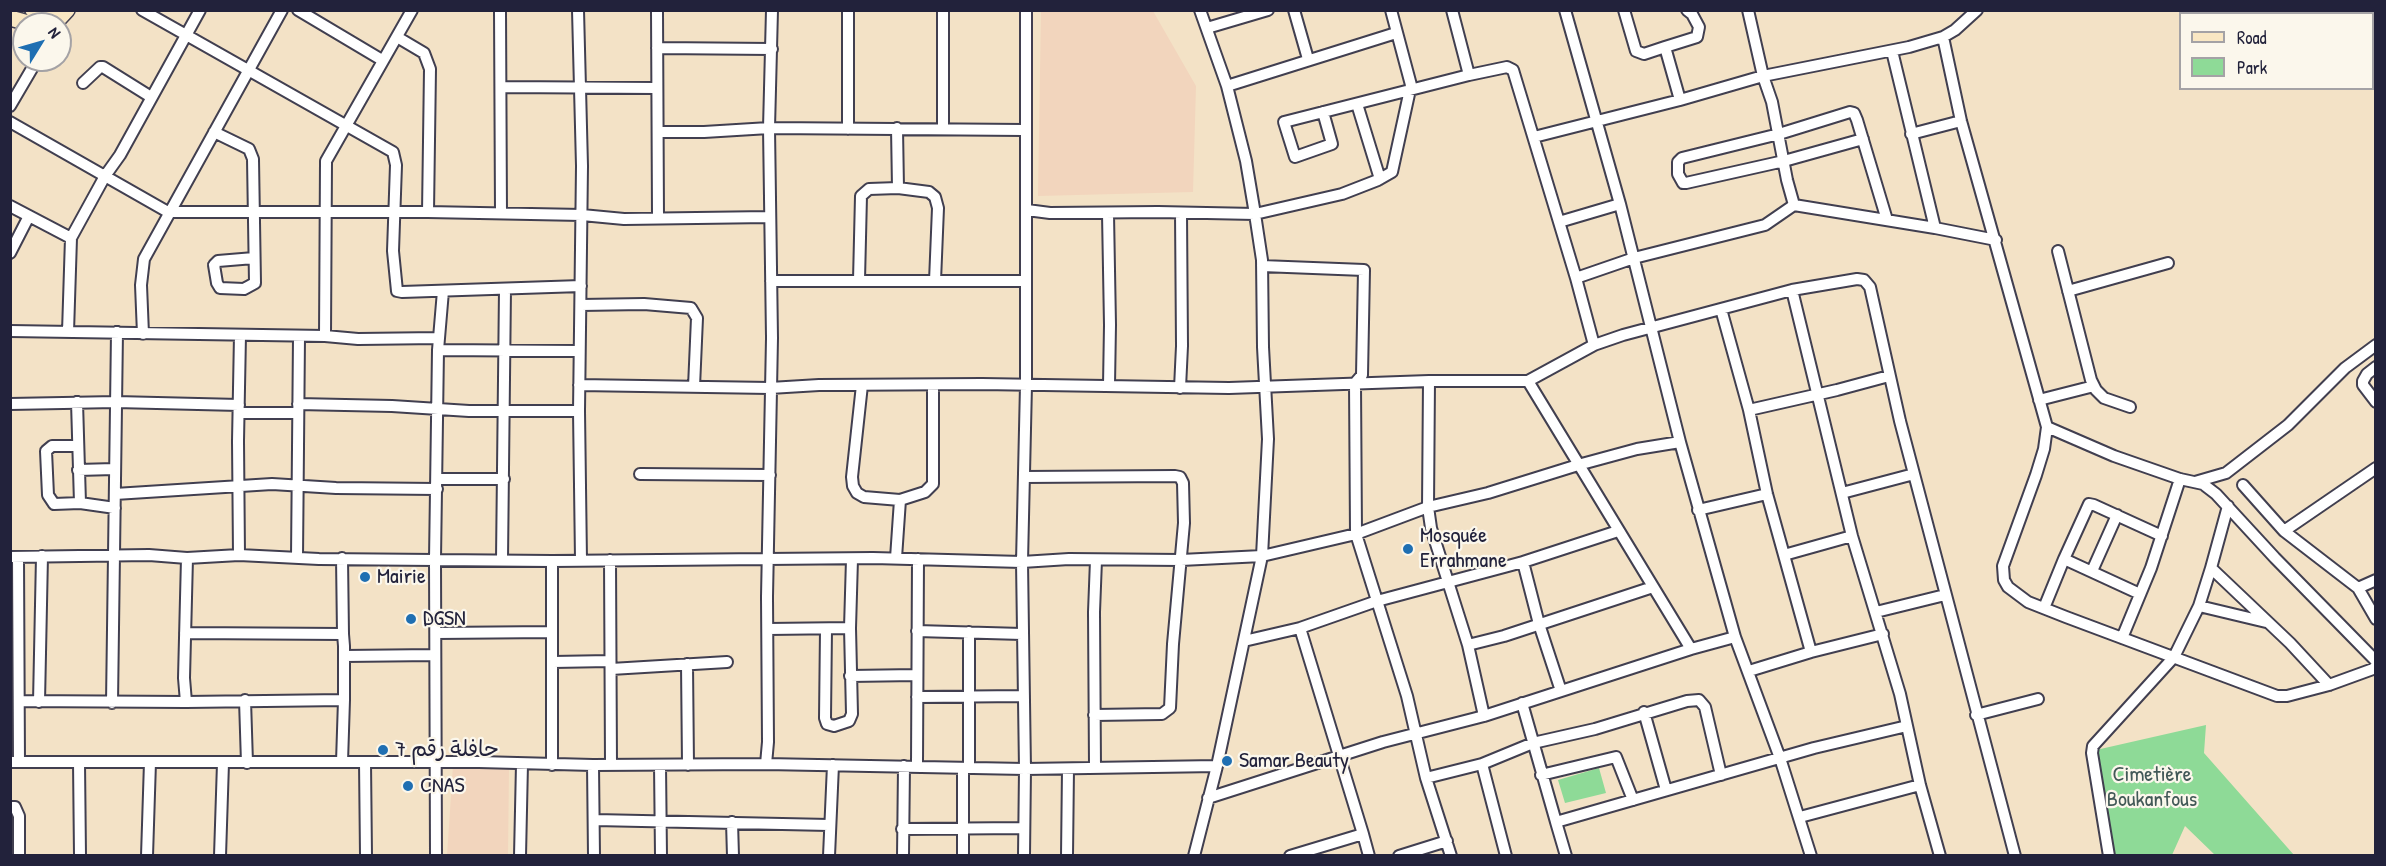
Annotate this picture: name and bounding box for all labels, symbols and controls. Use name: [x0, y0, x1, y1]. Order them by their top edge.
north arrow: [12, 12, 72, 72]
legend: [2179, 12, 2374, 90]
text: N: [43, 22, 66, 42]
text: Road: [2237, 25, 2267, 50]
text: Park: [2237, 55, 2267, 80]
place label: Mosquée Errahmane: [1420, 523, 1507, 574]
marker: Mosquée Errahmane: [1401, 542, 1415, 556]
place label: Mairie: [377, 564, 426, 590]
marker: Mairie: [358, 570, 372, 584]
place label: DGSN: [423, 606, 466, 632]
marker: DGSN: [404, 612, 418, 626]
place label: حافلة رقم 7: [395, 737, 499, 763]
marker: حافلة رقم 7: [376, 743, 390, 757]
place label: Samar Beauty: [1239, 748, 1349, 774]
marker: Samar Beauty: [1220, 754, 1234, 768]
park label: Cimetière Boukanfous: [2107, 762, 2197, 813]
place label: CNAS: [420, 773, 465, 799]
marker: CNAS: [401, 779, 415, 793]

